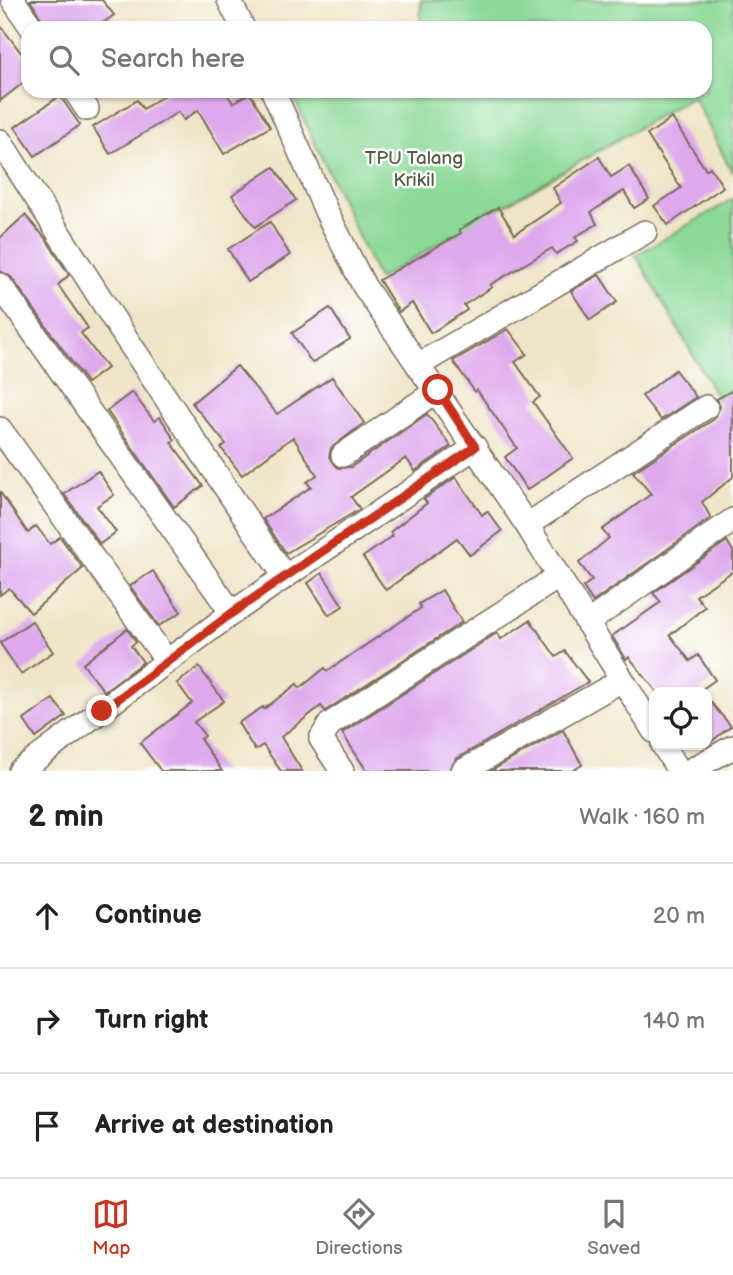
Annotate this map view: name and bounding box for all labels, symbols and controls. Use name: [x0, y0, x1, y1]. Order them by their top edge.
search box: [21, 21, 712, 98]
icon: search: [45, 41, 83, 79]
text: Search here: [101, 44, 245, 75]
park label: TPU Talang Krikil: [365, 147, 463, 192]
route start: [422, 374, 453, 405]
map controls: [649, 687, 712, 750]
button: locate: [649, 687, 712, 750]
route end: [86, 695, 117, 726]
text: 2 min: [28, 799, 104, 835]
text: Walk · 160 m: [579, 803, 705, 831]
icon: ahead: [28, 897, 66, 935]
text: Continue: [95, 900, 202, 931]
text: 20 m: [653, 902, 705, 930]
icon: right: [28, 1002, 66, 1040]
text: Turn right: [95, 1005, 208, 1036]
text: 140 m: [643, 1007, 705, 1035]
icon: arrive: [28, 1107, 66, 1145]
text: Arrive at destination: [95, 1110, 334, 1141]
tab: Map: [92, 1195, 131, 1260]
tab: Directions: [315, 1195, 403, 1260]
tab: Saved: [587, 1195, 641, 1260]

